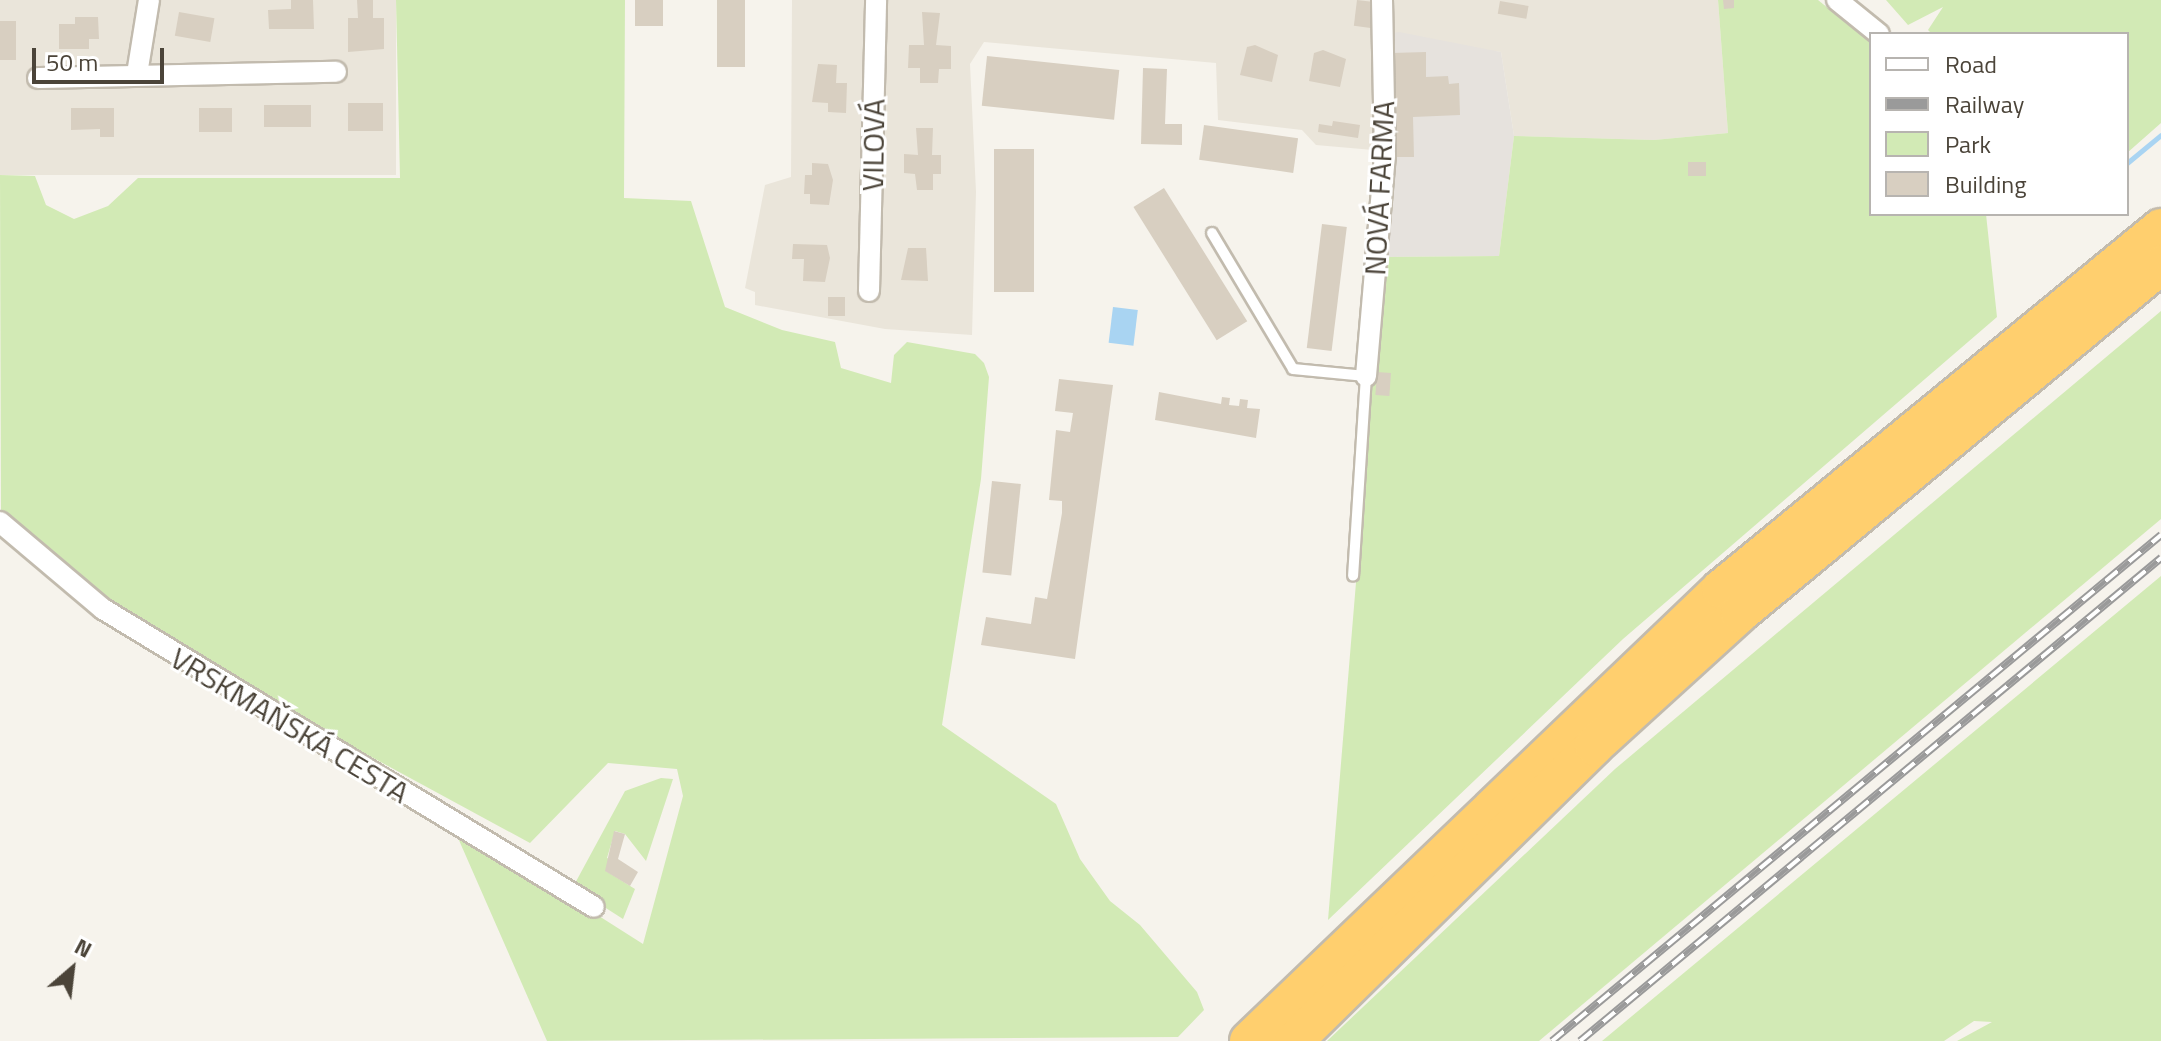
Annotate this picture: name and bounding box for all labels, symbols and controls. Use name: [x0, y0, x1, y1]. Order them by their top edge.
scale bar: [36, 32, 168, 82]
legend: [1869, 32, 2129, 216]
text: 50 m: [46, 44, 98, 80]
text: Road: [1945, 46, 1997, 82]
text: Railway: [1945, 86, 2024, 122]
street label: VILOVÁ: [854, 98, 892, 192]
street label: NOVÁ FARMA: [1356, 100, 1402, 276]
text: Park: [1945, 126, 1991, 162]
text: Building: [1945, 166, 2027, 202]
street label: VRSKMAŇSKÁ CESTA: [164, 640, 416, 810]
north arrow: [32, 929, 112, 1009]
text: N: [69, 929, 98, 966]

